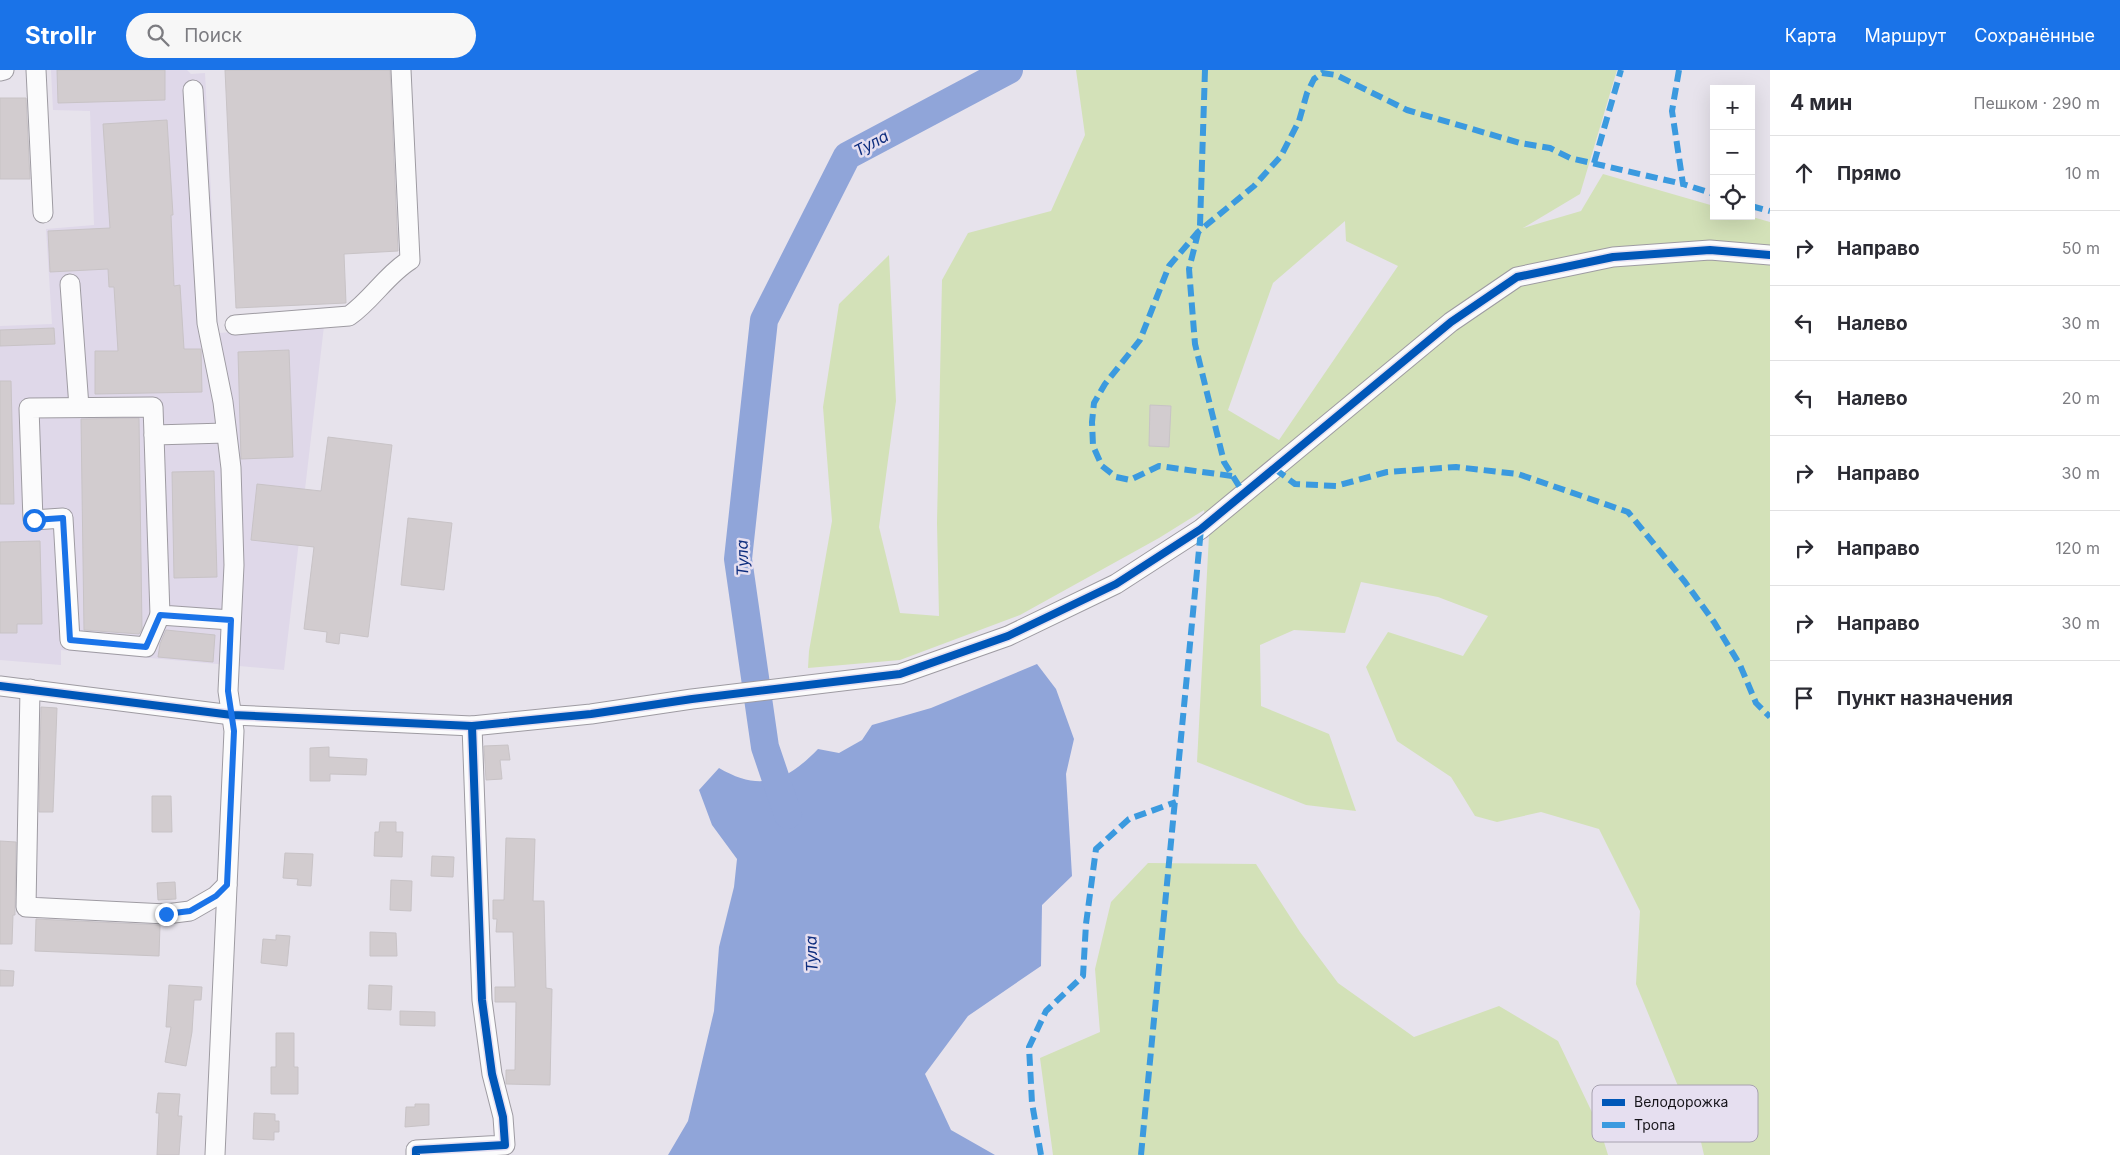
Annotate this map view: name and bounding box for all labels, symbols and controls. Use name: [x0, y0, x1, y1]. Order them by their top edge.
search box: [126, 13, 476, 58]
text: Strollr: [25, 21, 96, 50]
icon: search: [144, 21, 172, 49]
text: Поиск: [184, 24, 242, 47]
text: Карта: [1785, 25, 1837, 46]
text: Маршрут: [1865, 25, 1946, 46]
text: Сохранённые: [1974, 25, 2095, 46]
map controls: [1710, 85, 1755, 220]
button: +: [1710, 85, 1755, 130]
text: 4 мин: [1790, 90, 1852, 115]
text: Пешком · 290 m: [1974, 93, 2100, 113]
water label: Тула: [850, 125, 892, 160]
button: −: [1710, 130, 1755, 175]
icon: ahead: [1790, 159, 1818, 187]
text: Прямо: [1837, 162, 1901, 185]
text: 10 m: [2065, 163, 2100, 183]
button: locate: [1710, 175, 1755, 220]
icon: right: [1790, 234, 1818, 262]
text: Направо: [1837, 237, 1920, 260]
text: 50 m: [2062, 238, 2100, 258]
icon: left: [1790, 309, 1818, 337]
text: Налево: [1837, 312, 1908, 335]
text: 30 m: [2062, 313, 2100, 333]
icon: left: [1790, 384, 1818, 412]
text: Налево: [1837, 387, 1908, 410]
text: 20 m: [2062, 388, 2100, 408]
icon: right: [1790, 459, 1818, 487]
text: Направо: [1837, 462, 1920, 485]
text: 30 m: [2062, 463, 2100, 483]
route start: [23, 509, 46, 532]
icon: right: [1790, 534, 1818, 562]
text: Направо: [1837, 537, 1920, 560]
text: 120 m: [2055, 538, 2100, 558]
water label: Тула: [732, 539, 752, 576]
icon: right: [1790, 609, 1818, 637]
text: Направо: [1837, 612, 1920, 635]
text: 30 m: [2062, 613, 2100, 633]
icon: arrive: [1790, 684, 1818, 712]
text: Пункт назначения: [1837, 687, 2013, 710]
route end: [155, 903, 178, 926]
water label: Тула: [800, 935, 822, 973]
legend: [1592, 1085, 1758, 1142]
text: Велодорожка: [1634, 1093, 1728, 1110]
text: Тропа: [1634, 1116, 1675, 1133]

